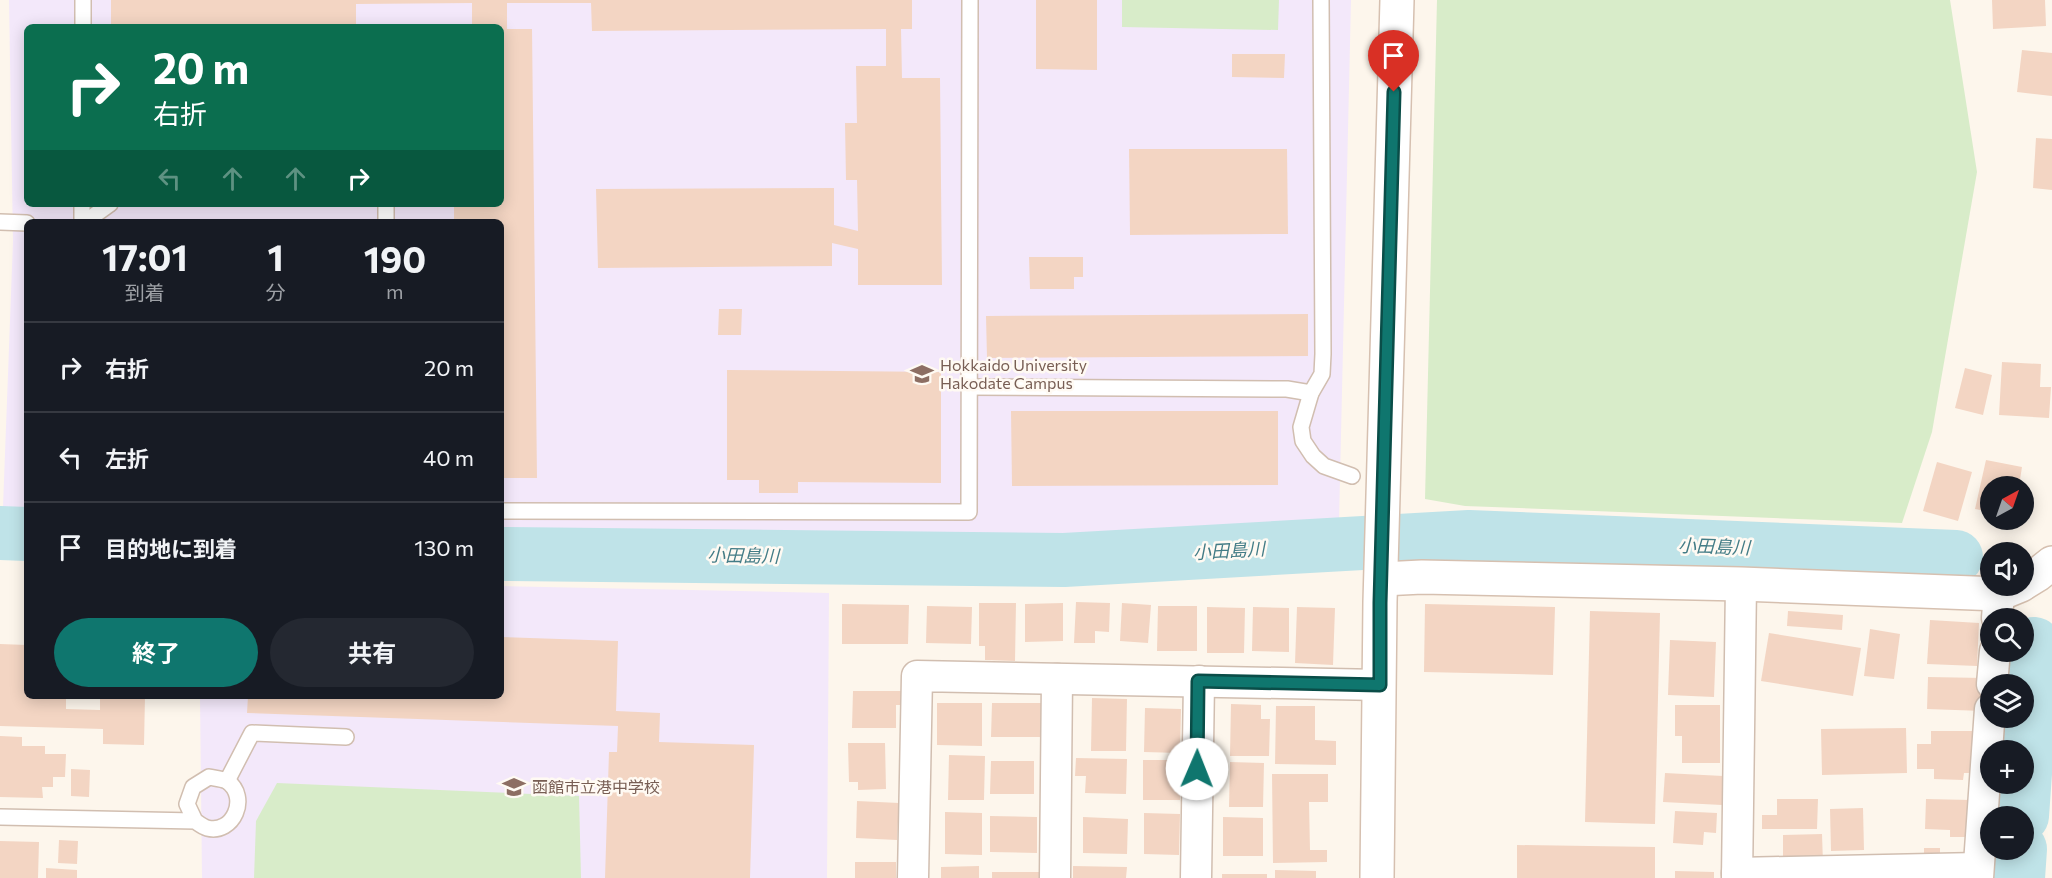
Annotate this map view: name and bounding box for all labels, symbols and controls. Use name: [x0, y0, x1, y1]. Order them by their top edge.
pin: [1368, 30, 1419, 92]
icon: arrive: [1377, 39, 1410, 72]
text: 20 m: [153, 41, 249, 93]
icon: right: [54, 48, 132, 126]
text: 右折: [153, 97, 207, 130]
icon: left: [153, 162, 186, 195]
icon: ahead: [216, 162, 249, 195]
icon: ahead: [279, 162, 312, 195]
icon: right: [342, 162, 375, 195]
text: 17:01: [102, 234, 188, 278]
text: 1: [268, 234, 284, 278]
text: 190: [364, 236, 426, 280]
text: m: [386, 279, 404, 303]
text: 到着: [125, 280, 165, 304]
text: 分: [266, 280, 286, 304]
icon: right: [54, 351, 87, 384]
text: 20 m: [424, 354, 474, 381]
text: 右折: [105, 355, 149, 382]
place label: Hokkaido University Hakodate Campus: [940, 355, 1087, 392]
school or university icon: Hokkaido University Hakodate Campus: [909, 361, 935, 387]
icon: left: [54, 441, 87, 474]
text: 40 m: [423, 444, 474, 471]
text: 左折: [105, 445, 149, 472]
north arrow: [1980, 476, 2034, 530]
map controls: [1980, 476, 2034, 860]
icon: arrive: [54, 531, 87, 564]
text: 130 m: [414, 534, 474, 561]
water label: 小田島川: [1678, 534, 1752, 558]
text: 目的地に到着: [105, 535, 237, 562]
water label: 小田島川: [1192, 537, 1267, 563]
button: sound: [1980, 542, 2034, 596]
water label: 小田島川: [707, 543, 781, 567]
button: search: [1980, 608, 2034, 662]
button: 終了: [54, 618, 258, 687]
button: 共有: [270, 618, 474, 687]
button: layers: [1980, 674, 2034, 728]
position arrow: [1165, 737, 1229, 801]
button: +: [1980, 740, 2034, 794]
school or university icon: 函館市立港中学校: [501, 774, 527, 800]
place label: 函館市立港中学校: [532, 777, 660, 796]
button: −: [1980, 806, 2034, 860]

